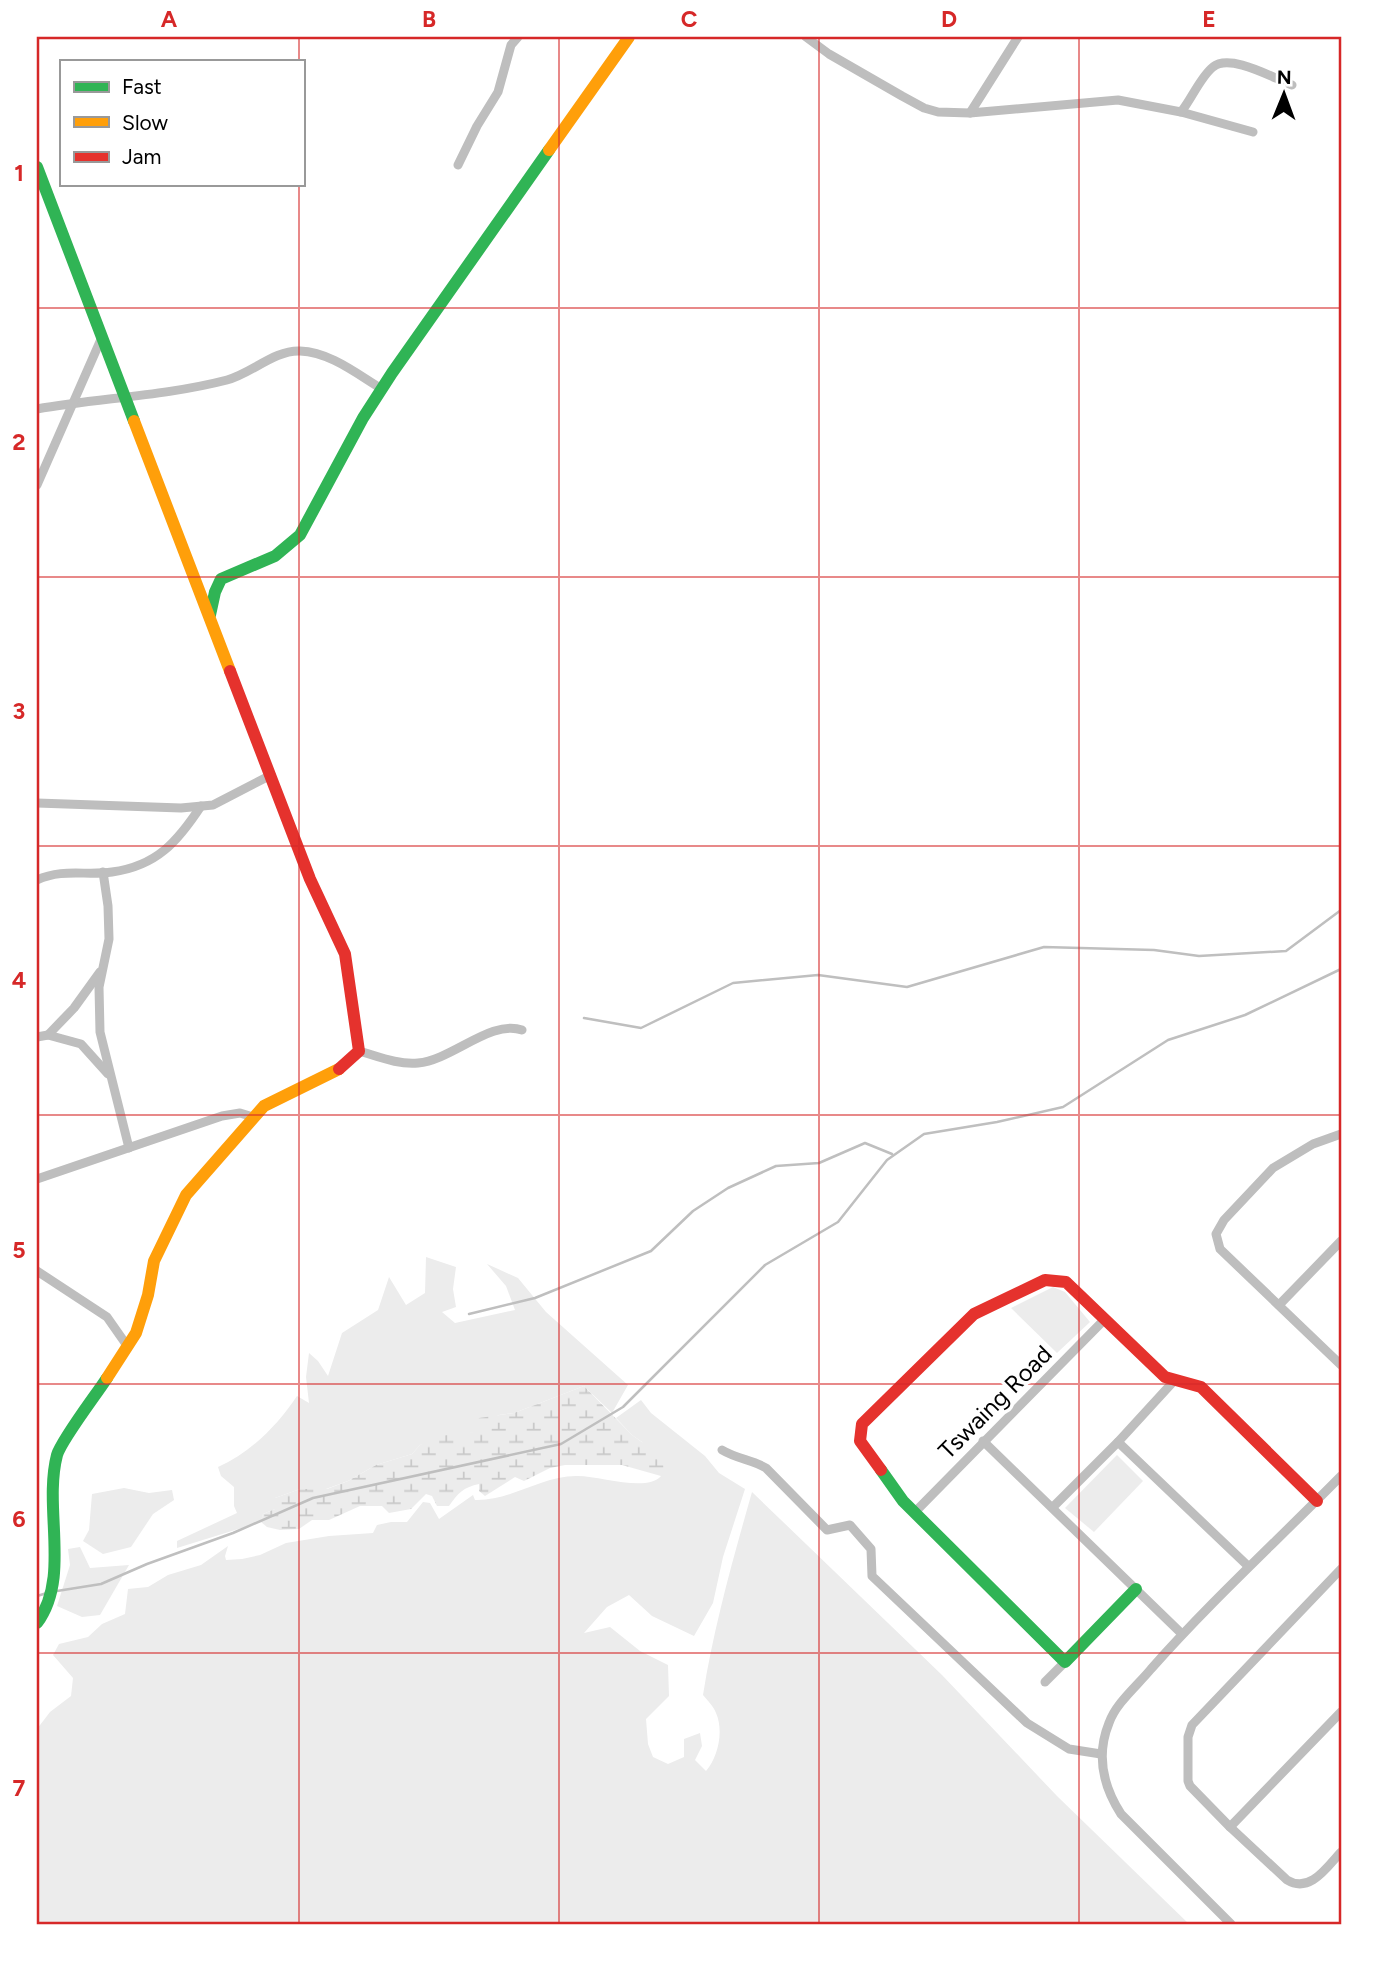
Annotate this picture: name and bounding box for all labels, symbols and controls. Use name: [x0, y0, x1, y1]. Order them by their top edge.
text: A: [161, 5, 178, 33]
text: B: [422, 5, 436, 33]
text: C: [681, 5, 698, 33]
text: D: [941, 5, 957, 33]
text: E: [1202, 5, 1216, 33]
legend: [60, 60, 304, 186]
north arrow: [1248, 60, 1318, 130]
text: N: [1277, 66, 1292, 89]
text: Fast: [122, 74, 162, 99]
text: Slow: [122, 110, 168, 135]
text: Jam: [122, 144, 161, 169]
text: 1: [14, 159, 24, 187]
text: 2: [12, 428, 26, 456]
text: 3: [13, 697, 25, 725]
text: 4: [12, 966, 26, 994]
text: 5: [12, 1236, 26, 1264]
street label: Tswaing Road: [932, 1339, 1058, 1465]
text: 6: [12, 1505, 26, 1533]
text: 7: [13, 1774, 26, 1802]

